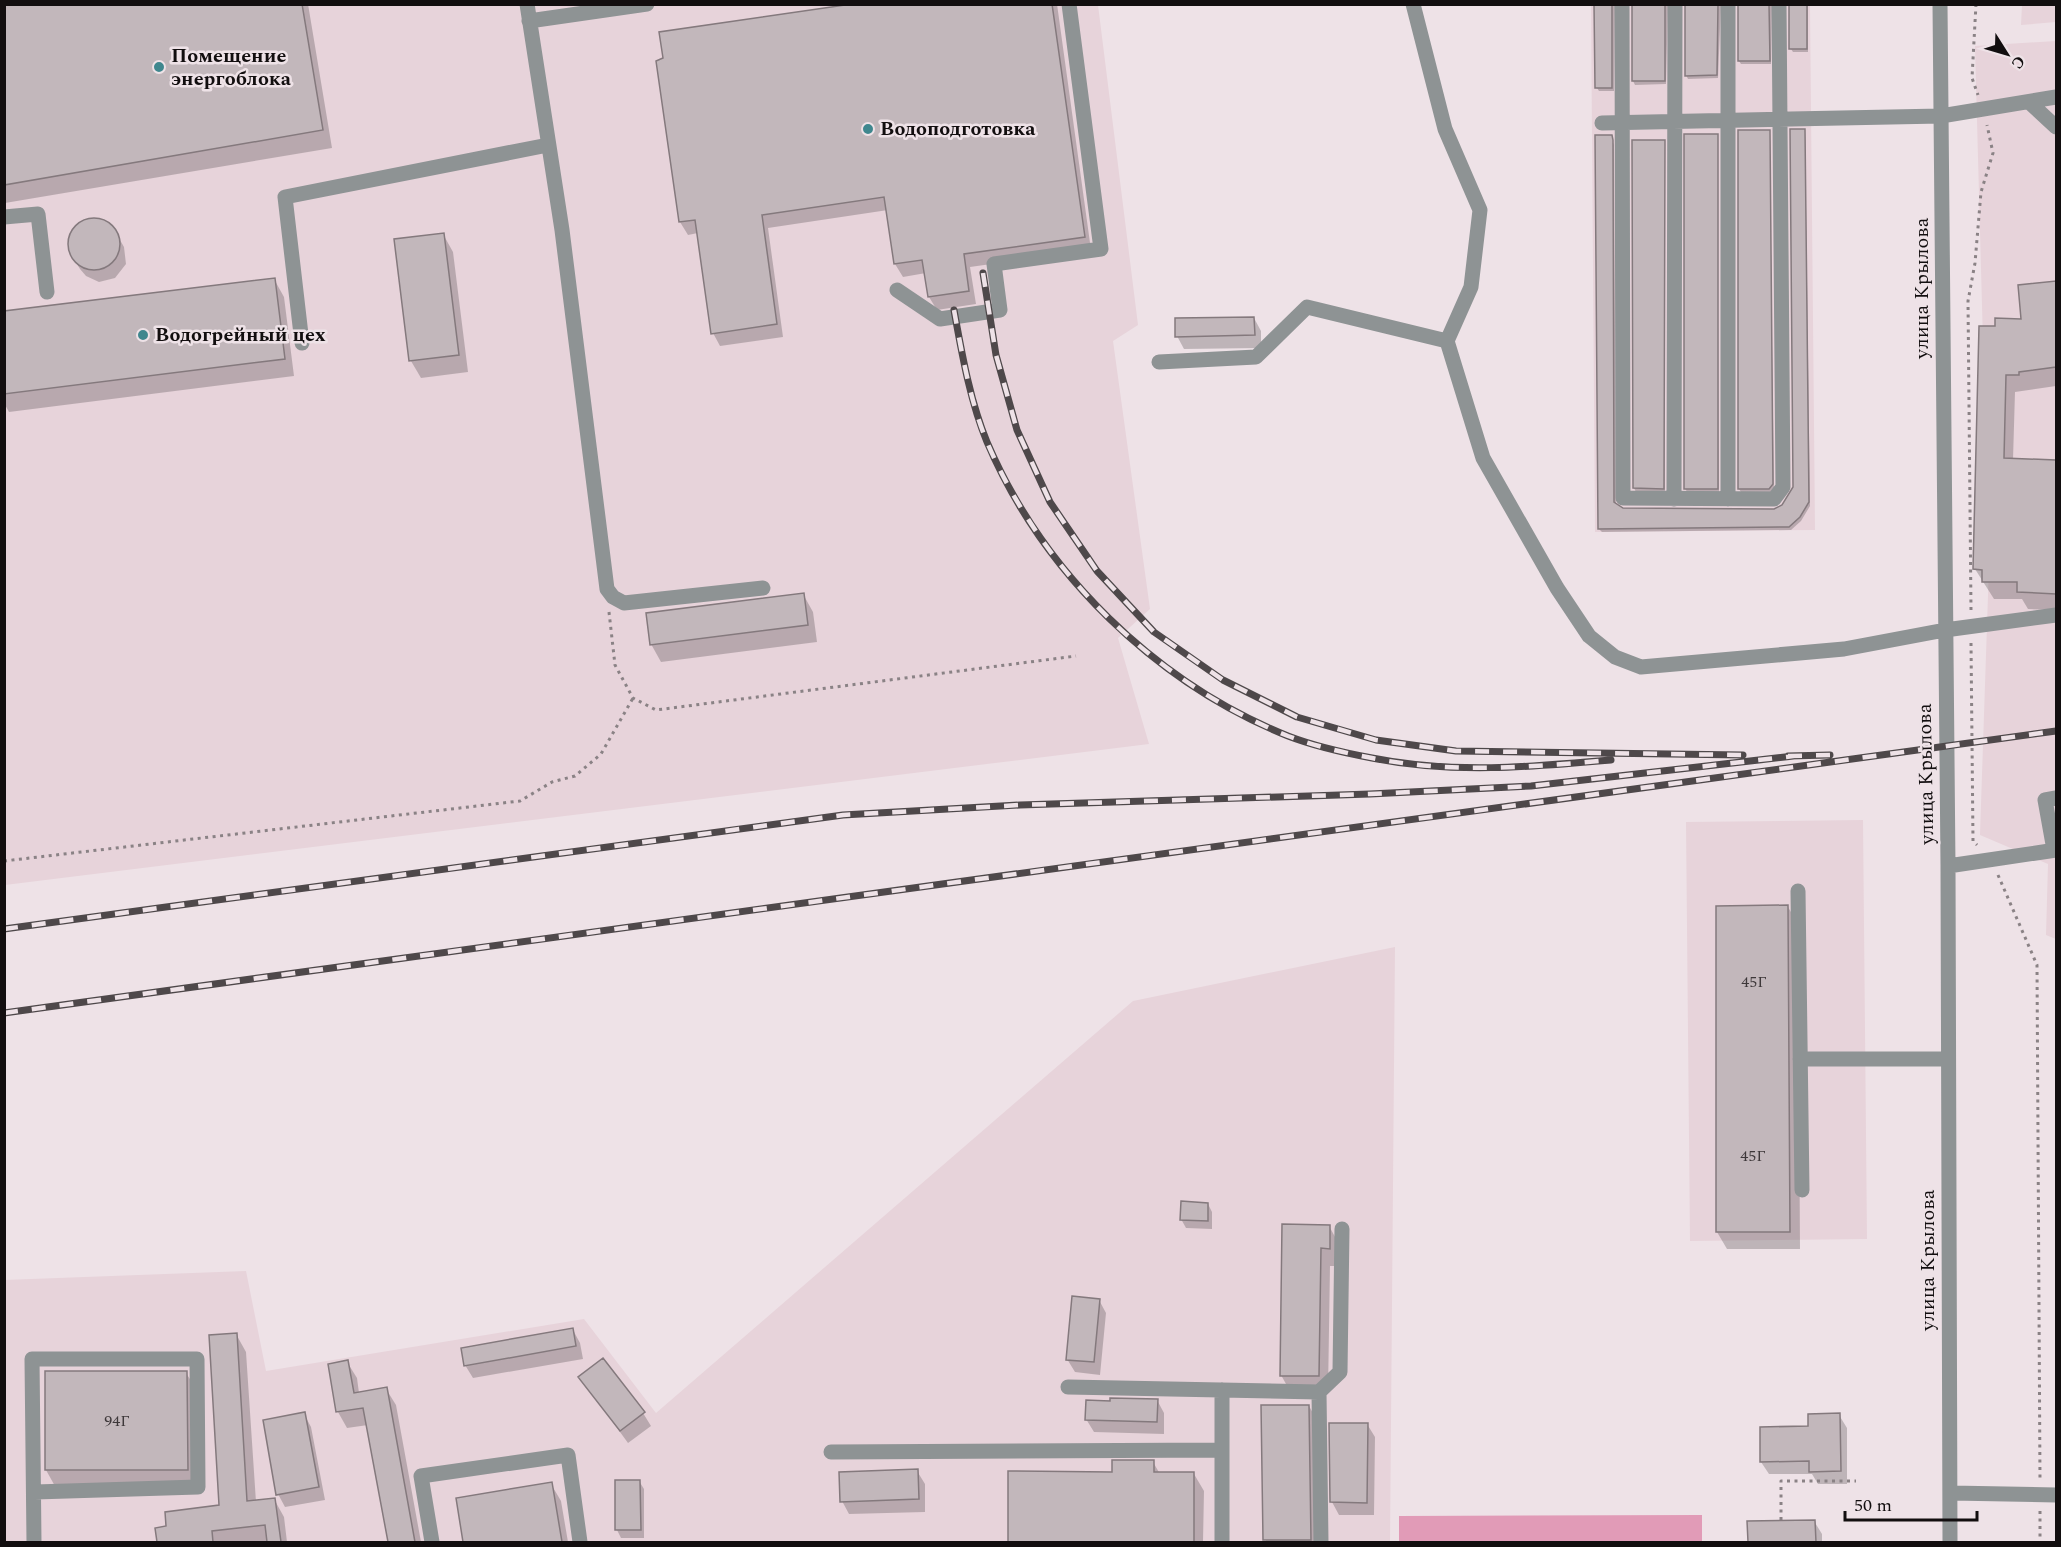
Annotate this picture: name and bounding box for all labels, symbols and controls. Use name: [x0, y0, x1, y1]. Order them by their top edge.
north arrow: [1977, 24, 2037, 84]
place label: Помещение энергоблока: [171, 41, 292, 94]
text: С: [2005, 51, 2031, 74]
marker: Помещение энергоблока: [152, 60, 166, 74]
place label: Водоподготовка: [880, 114, 1036, 144]
marker: Водоподготовка: [861, 122, 875, 136]
street label: улица Крылова: [1907, 217, 1937, 360]
place label: Водогрейный цех: [155, 320, 326, 350]
marker: Водогрейный цех: [136, 328, 150, 342]
street label: улица Крылова: [1910, 703, 1942, 846]
house number: 45Г: [1741, 970, 1767, 994]
house number: 45Г: [1740, 1144, 1766, 1168]
street label: улица Крылова: [1913, 1189, 1943, 1332]
house number: 94Г: [104, 1409, 130, 1433]
scale bar: [1845, 1484, 1977, 1522]
text: 50 m: [1854, 1492, 1892, 1519]

